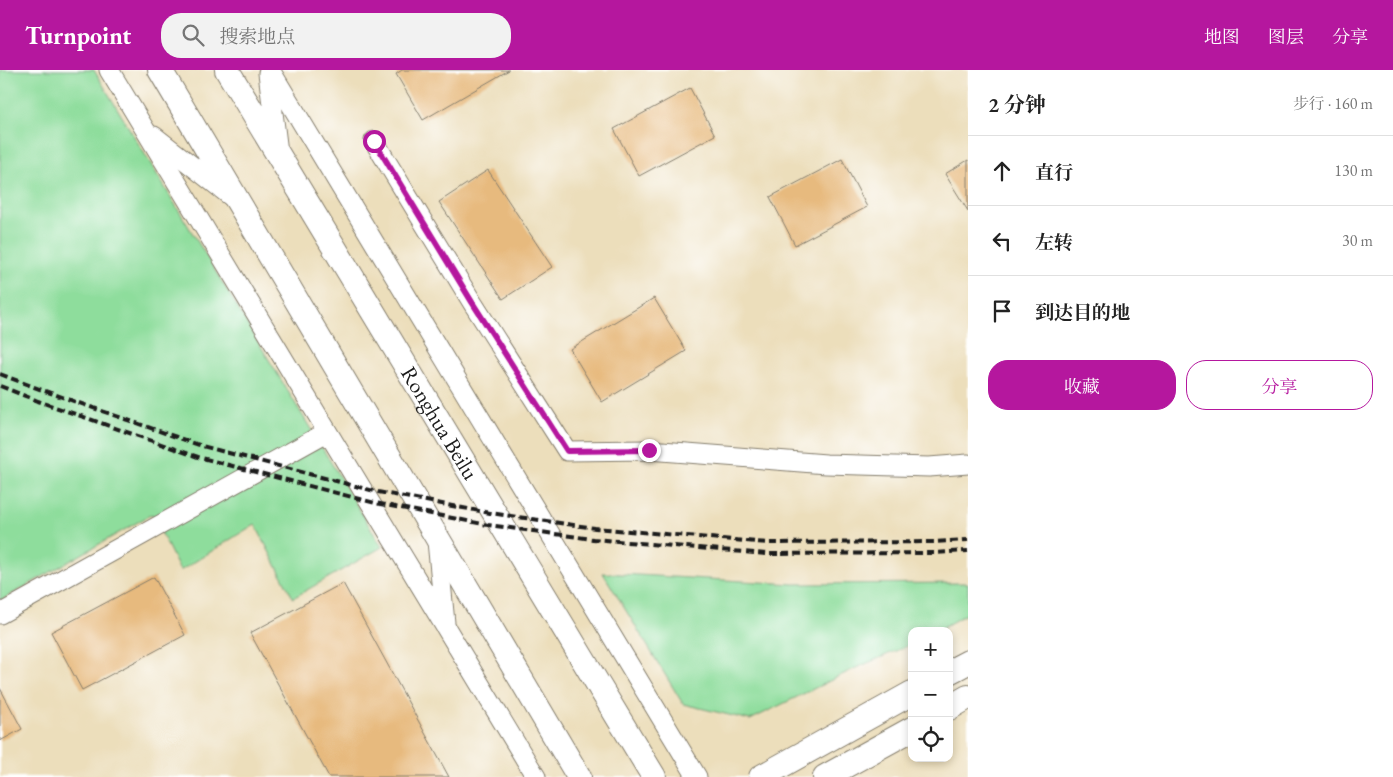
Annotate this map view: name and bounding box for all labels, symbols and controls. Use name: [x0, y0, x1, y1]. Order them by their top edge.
search box: [161, 13, 511, 58]
text: Turnpoint: [25, 20, 131, 51]
icon: search: [179, 21, 207, 49]
text: 搜索地点: [219, 24, 295, 49]
text: 地图: [1204, 25, 1240, 48]
text: 图层: [1268, 25, 1304, 48]
text: 分享: [1332, 25, 1368, 48]
text: 2 分钟: [988, 91, 1046, 118]
text: 步行 · 160 m: [1293, 93, 1373, 114]
route start: [363, 130, 386, 153]
icon: ahead: [988, 157, 1016, 185]
text: 直行: [1035, 160, 1073, 185]
text: 130 m: [1334, 160, 1373, 181]
icon: left: [988, 227, 1016, 255]
text: 左转: [1035, 230, 1073, 255]
text: 30 m: [1342, 230, 1373, 251]
icon: arrive: [988, 297, 1016, 325]
text: 到达目的地: [1035, 300, 1130, 325]
button: 收藏: [988, 360, 1176, 410]
button: 分享: [1186, 360, 1373, 410]
street label: Ronghua Beilu: [395, 361, 486, 485]
route end: [638, 439, 661, 462]
map controls: [908, 627, 953, 762]
button: +: [908, 627, 953, 672]
button: −: [908, 672, 953, 717]
button: locate: [908, 717, 953, 762]

